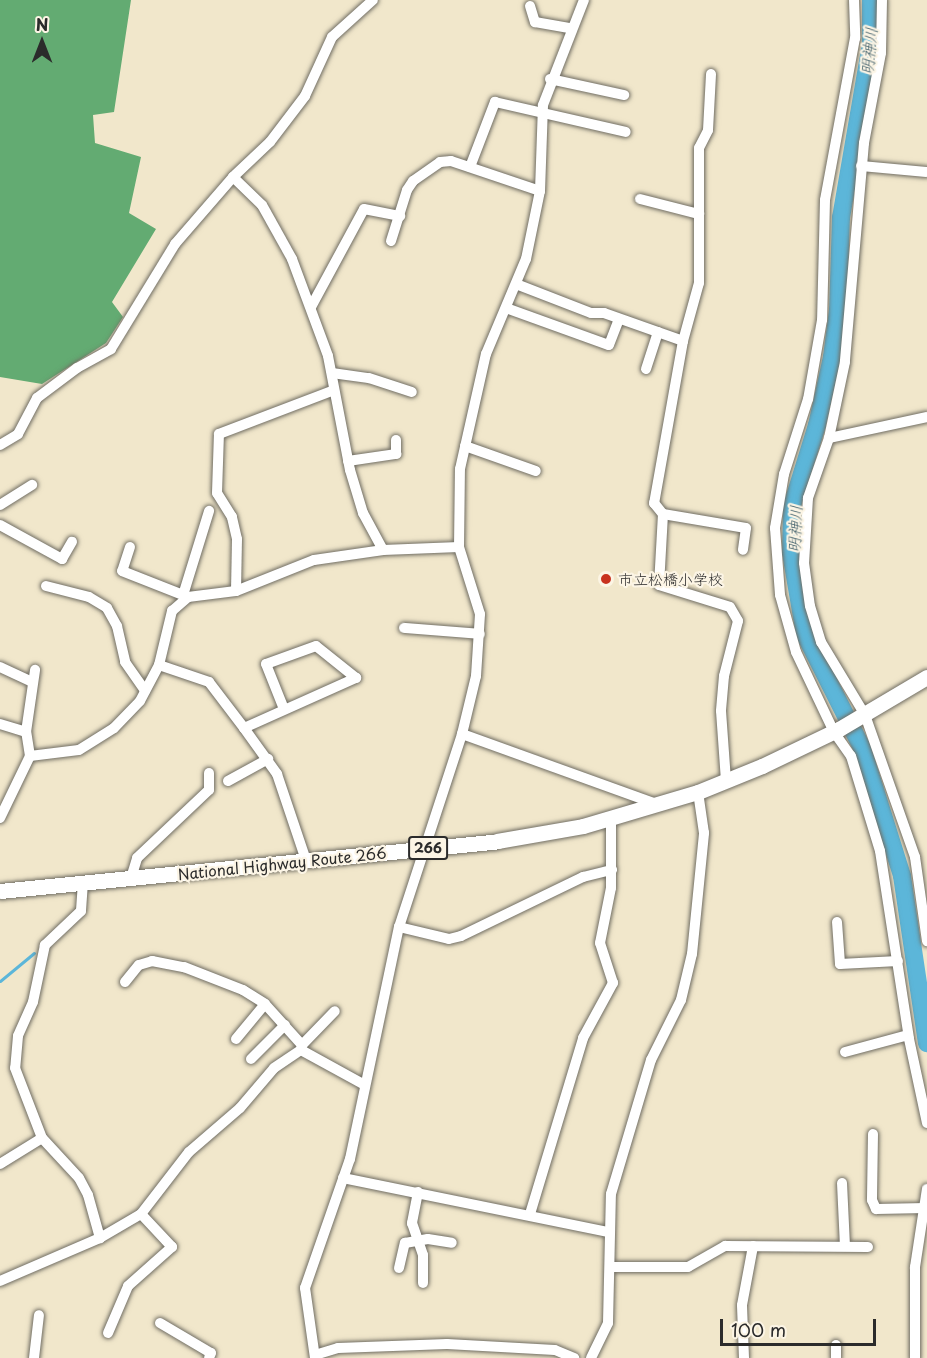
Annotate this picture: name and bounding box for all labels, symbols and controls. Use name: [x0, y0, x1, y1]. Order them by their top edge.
north arrow: [12, 12, 72, 72]
text: N: [36, 12, 48, 36]
water label: 明神川: [856, 26, 880, 76]
water label: 明神川: [783, 505, 805, 553]
place label: 市立松橋小学校: [618, 570, 723, 588]
marker: 市立松橋小学校: [599, 572, 613, 586]
road number: 266: [407, 837, 449, 859]
street label: National Highway Route 266: [176, 843, 388, 883]
scale bar: [723, 1307, 879, 1345]
text: 100 m: [731, 1316, 786, 1343]

